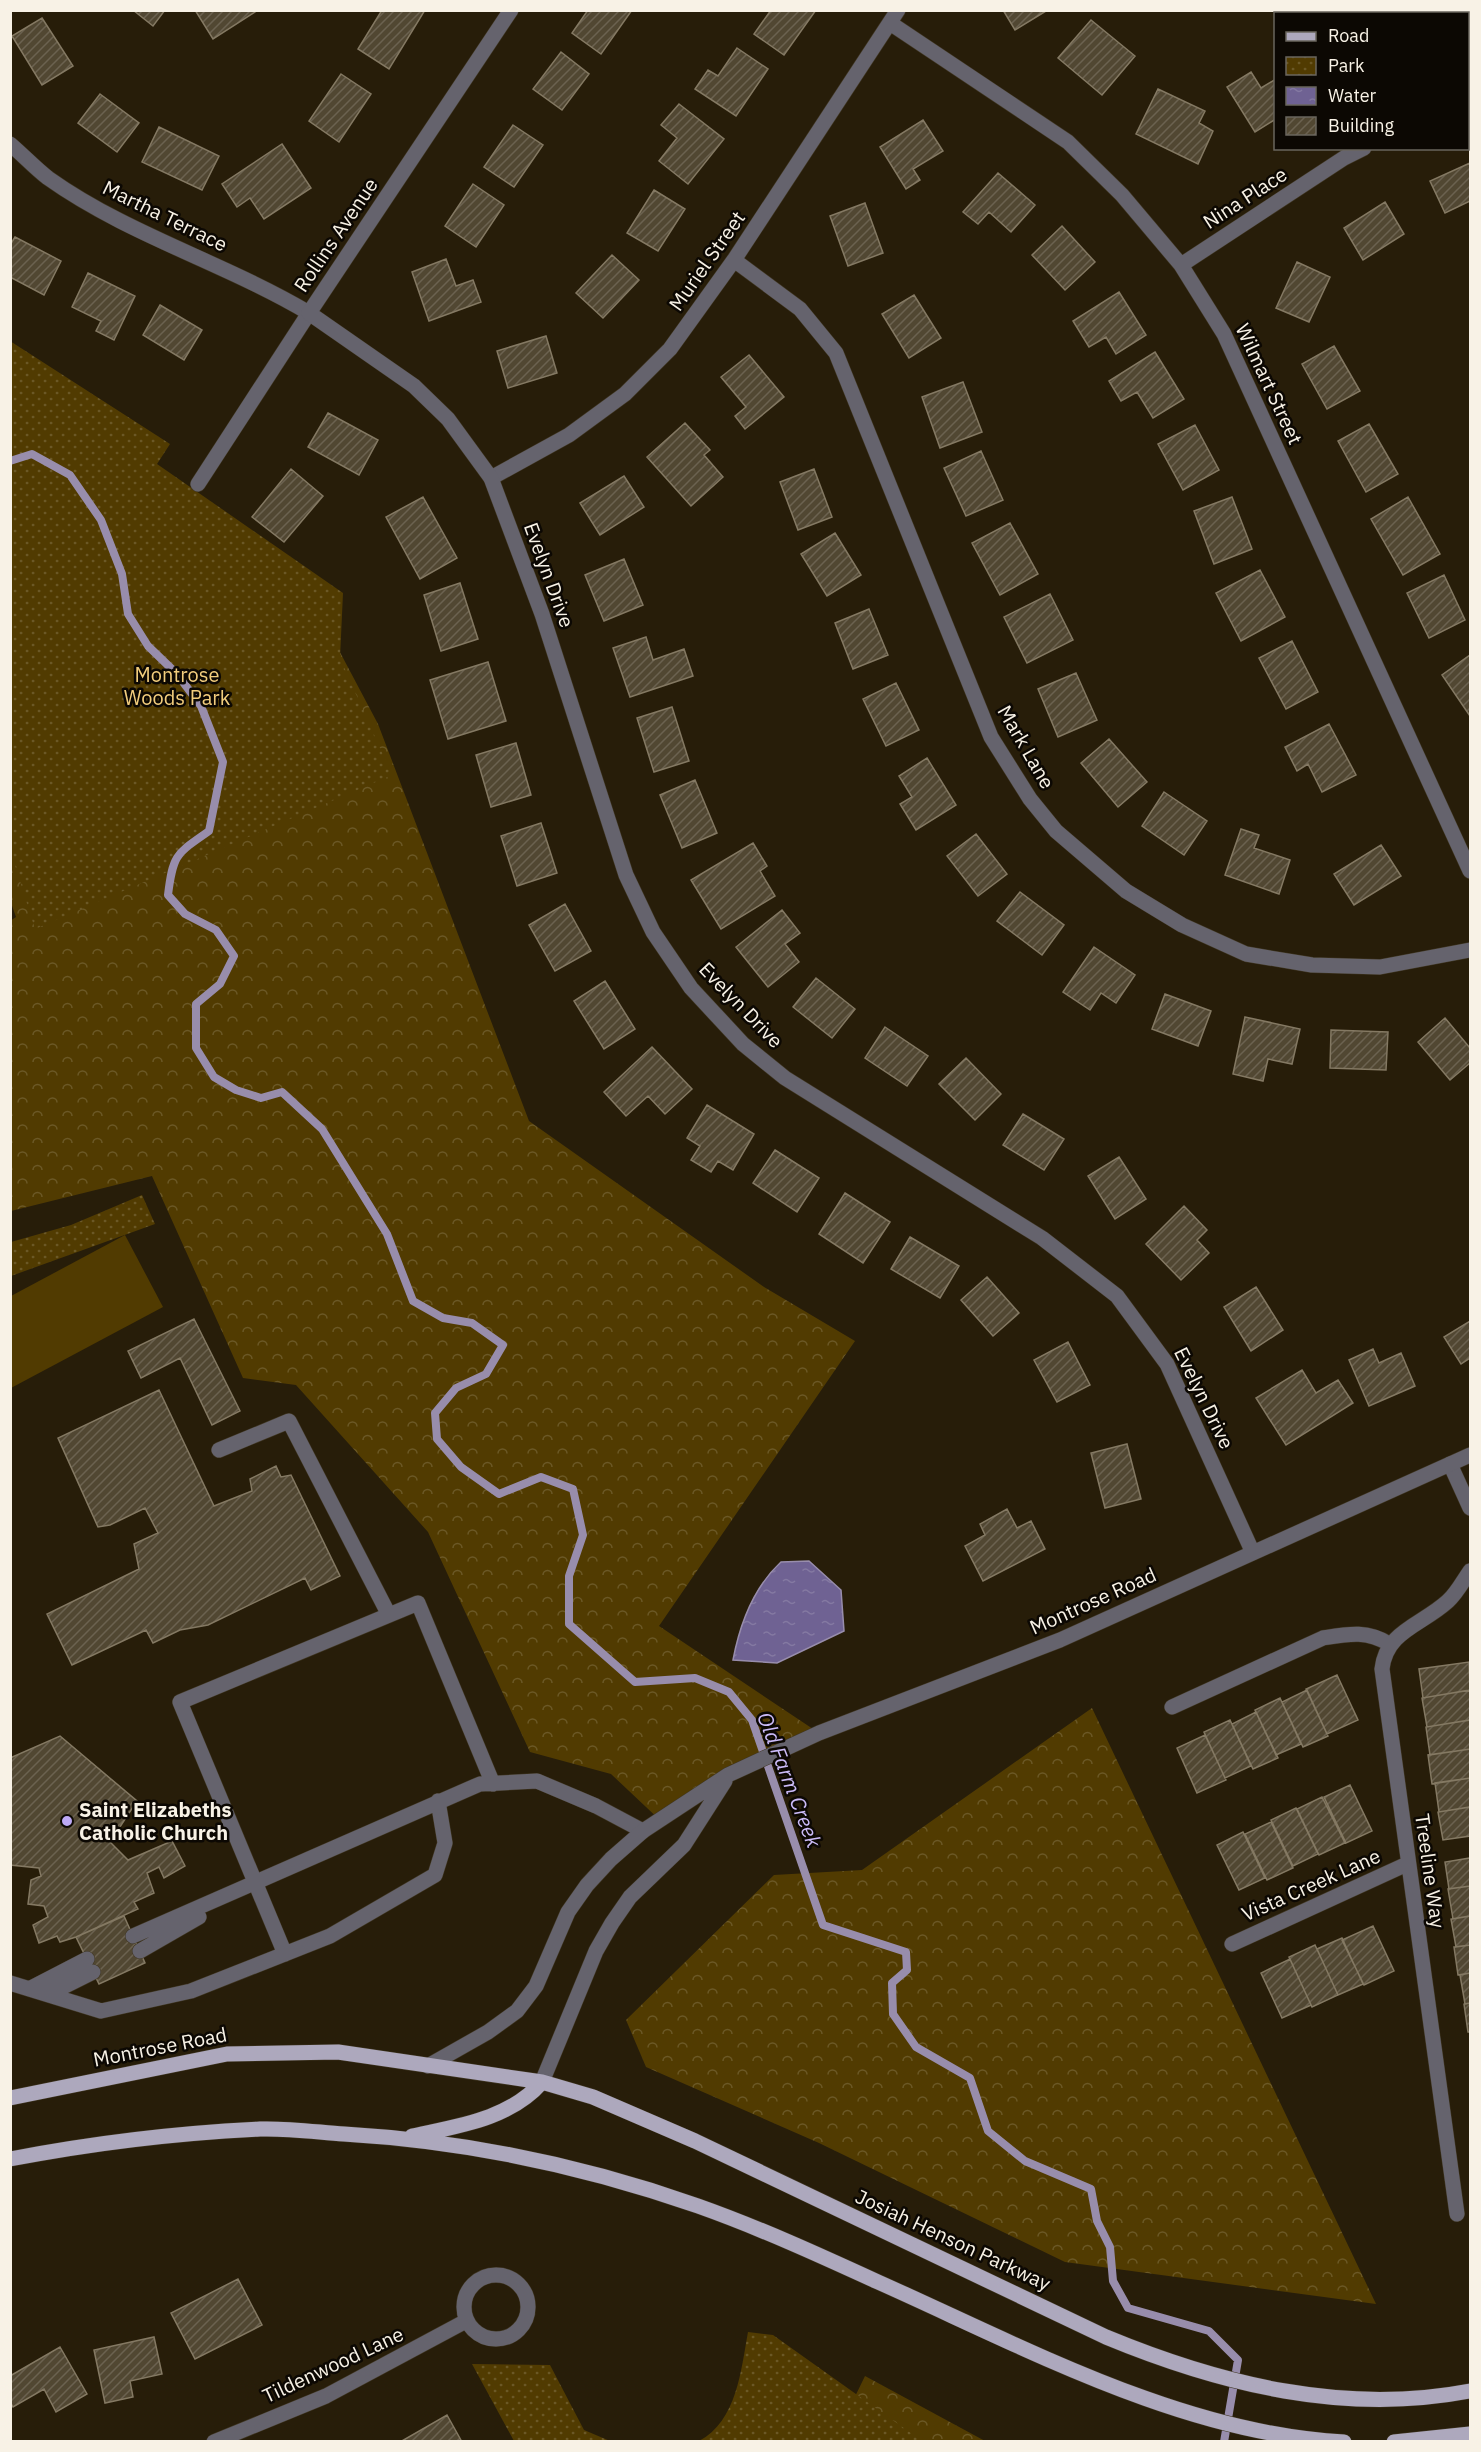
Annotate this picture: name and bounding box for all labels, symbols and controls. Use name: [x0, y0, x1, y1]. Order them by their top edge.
legend: [1274, 12, 1469, 150]
text: Road: [1328, 24, 1369, 47]
text: Park: [1328, 54, 1365, 77]
text: Water: [1328, 84, 1377, 107]
text: Building: [1328, 114, 1395, 137]
street label: Nina Place: [1198, 160, 1292, 235]
street label: Rollins Avenue: [287, 172, 384, 297]
street label: Martha Terrace: [98, 174, 232, 257]
street label: Muriel Street: [662, 205, 751, 316]
street label: Wilmart Street: [1230, 319, 1309, 449]
street label: Evelyn Drive: [518, 519, 581, 631]
park label: Montrose Woods Park: [124, 661, 231, 711]
street label: Mark Lane: [992, 700, 1061, 794]
street label: Evelyn Drive: [693, 956, 789, 1054]
street label: Evelyn Drive: [1168, 1342, 1241, 1453]
street label: Montrose Road: [1025, 1561, 1160, 1640]
water label: Old Farm Creek: [751, 1708, 829, 1852]
place label: Saint Elizabeths Catholic Church: [79, 1796, 232, 1846]
street label: Treeline Way: [1409, 1812, 1452, 1930]
marker: Saint Elizabeths Catholic Church: [60, 1814, 74, 1828]
street label: Vista Creek Lane: [1237, 1842, 1384, 1927]
street label: Montrose Road: [91, 2020, 229, 2073]
street label: Josiah Henson Parkway: [851, 2182, 1055, 2297]
street label: Tildenwood Lane: [258, 2320, 408, 2409]

